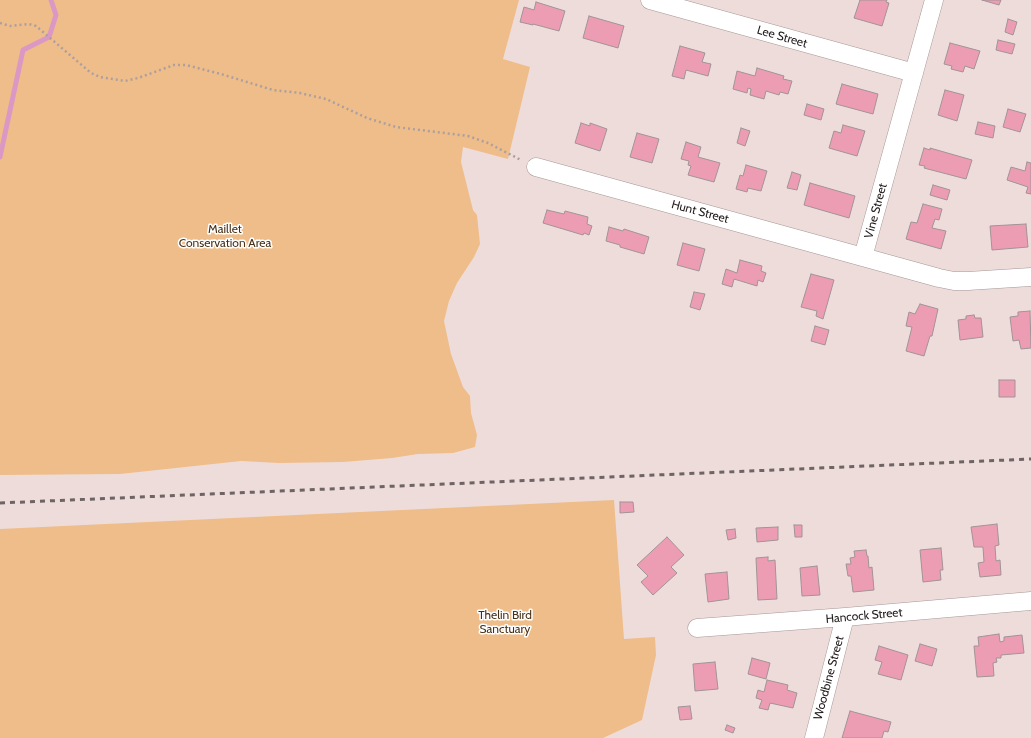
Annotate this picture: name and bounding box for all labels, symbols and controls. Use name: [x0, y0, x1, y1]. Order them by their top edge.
street label: Lee Street: [755, 23, 809, 51]
street label: Vine Street: [862, 182, 890, 240]
street label: Hunt Street: [670, 197, 730, 227]
park label: Maillet Conservation Area: [179, 222, 271, 250]
street label: Hancock Street: [825, 605, 903, 627]
park label: Thelin Bird Sanctuary: [478, 608, 532, 636]
street label: Woodbine Street: [811, 634, 847, 722]

